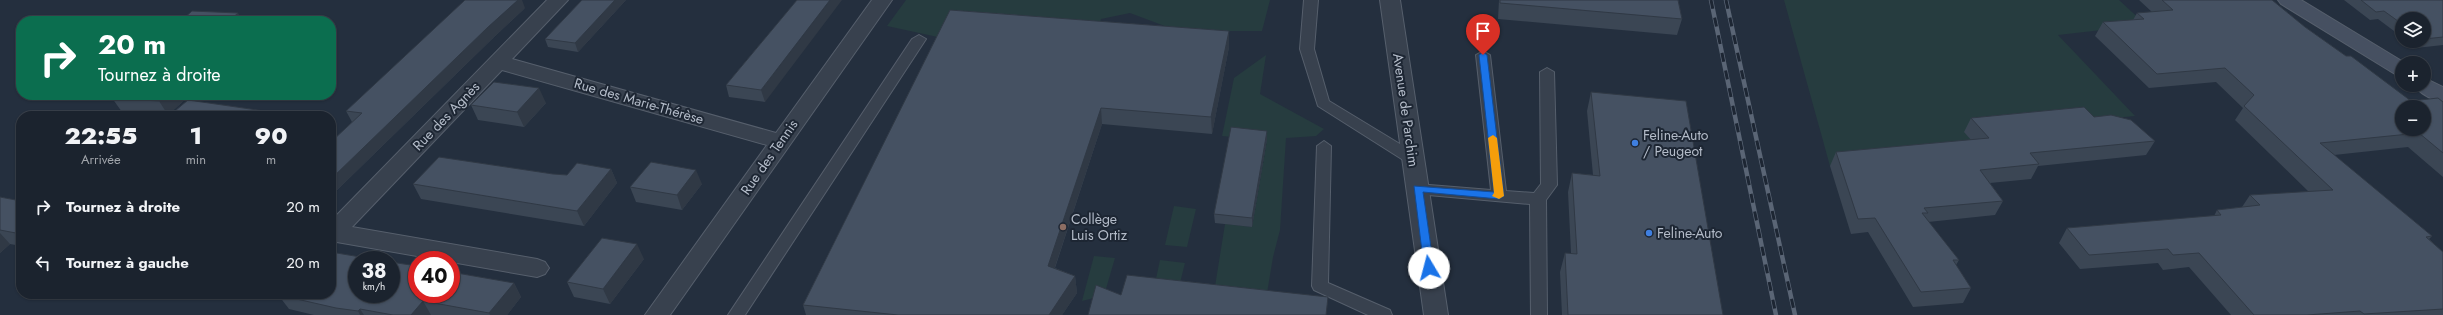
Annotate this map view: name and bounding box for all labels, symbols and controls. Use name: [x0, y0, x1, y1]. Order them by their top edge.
map controls: [2395, 12, 2431, 136]
button: layers: [2395, 12, 2431, 48]
pin: [1466, 14, 1500, 55]
icon: arrive: [1472, 20, 1494, 42]
text: 20 m: [98, 24, 166, 65]
icon: right: [32, 32, 84, 84]
street label: Avenue de Parchim: [1388, 52, 1424, 168]
button: +: [2395, 56, 2431, 92]
text: Tournez à droite: [98, 62, 221, 88]
street label: Rue des Marie-Thérèse: [572, 73, 706, 129]
street label: Rue des Agnès: [408, 77, 484, 155]
button: −: [2395, 100, 2431, 136]
street label: Rue des Tennis: [736, 115, 803, 199]
text: 22:55: [64, 118, 137, 153]
text: 1: [190, 118, 202, 153]
text: 90: [254, 118, 288, 153]
place label: Feline-Auto / Peugeot: [1643, 125, 1709, 161]
marker: Feline-Auto / Peugeot: [1630, 138, 1640, 148]
text: Arrivée: [81, 150, 121, 169]
text: min: [186, 150, 206, 169]
text: m: [266, 150, 276, 169]
icon: right: [32, 196, 54, 218]
text: Tournez à droite: [66, 196, 180, 218]
text: 20 m: [286, 196, 320, 218]
place label: Collège Luis Ortiz: [1071, 209, 1128, 245]
marker: Collège Luis Ortiz: [1058, 222, 1068, 232]
place label: Feline-Auto: [1657, 223, 1723, 243]
marker: Feline-Auto: [1644, 228, 1654, 238]
position arrow: [1408, 247, 1450, 289]
speed limit sign: 40: [408, 251, 460, 303]
icon: left: [32, 252, 54, 274]
text: Tournez à gauche: [66, 252, 189, 274]
text: 20 m: [286, 252, 320, 274]
text: 38: [362, 257, 386, 286]
text: km/h: [363, 279, 385, 294]

